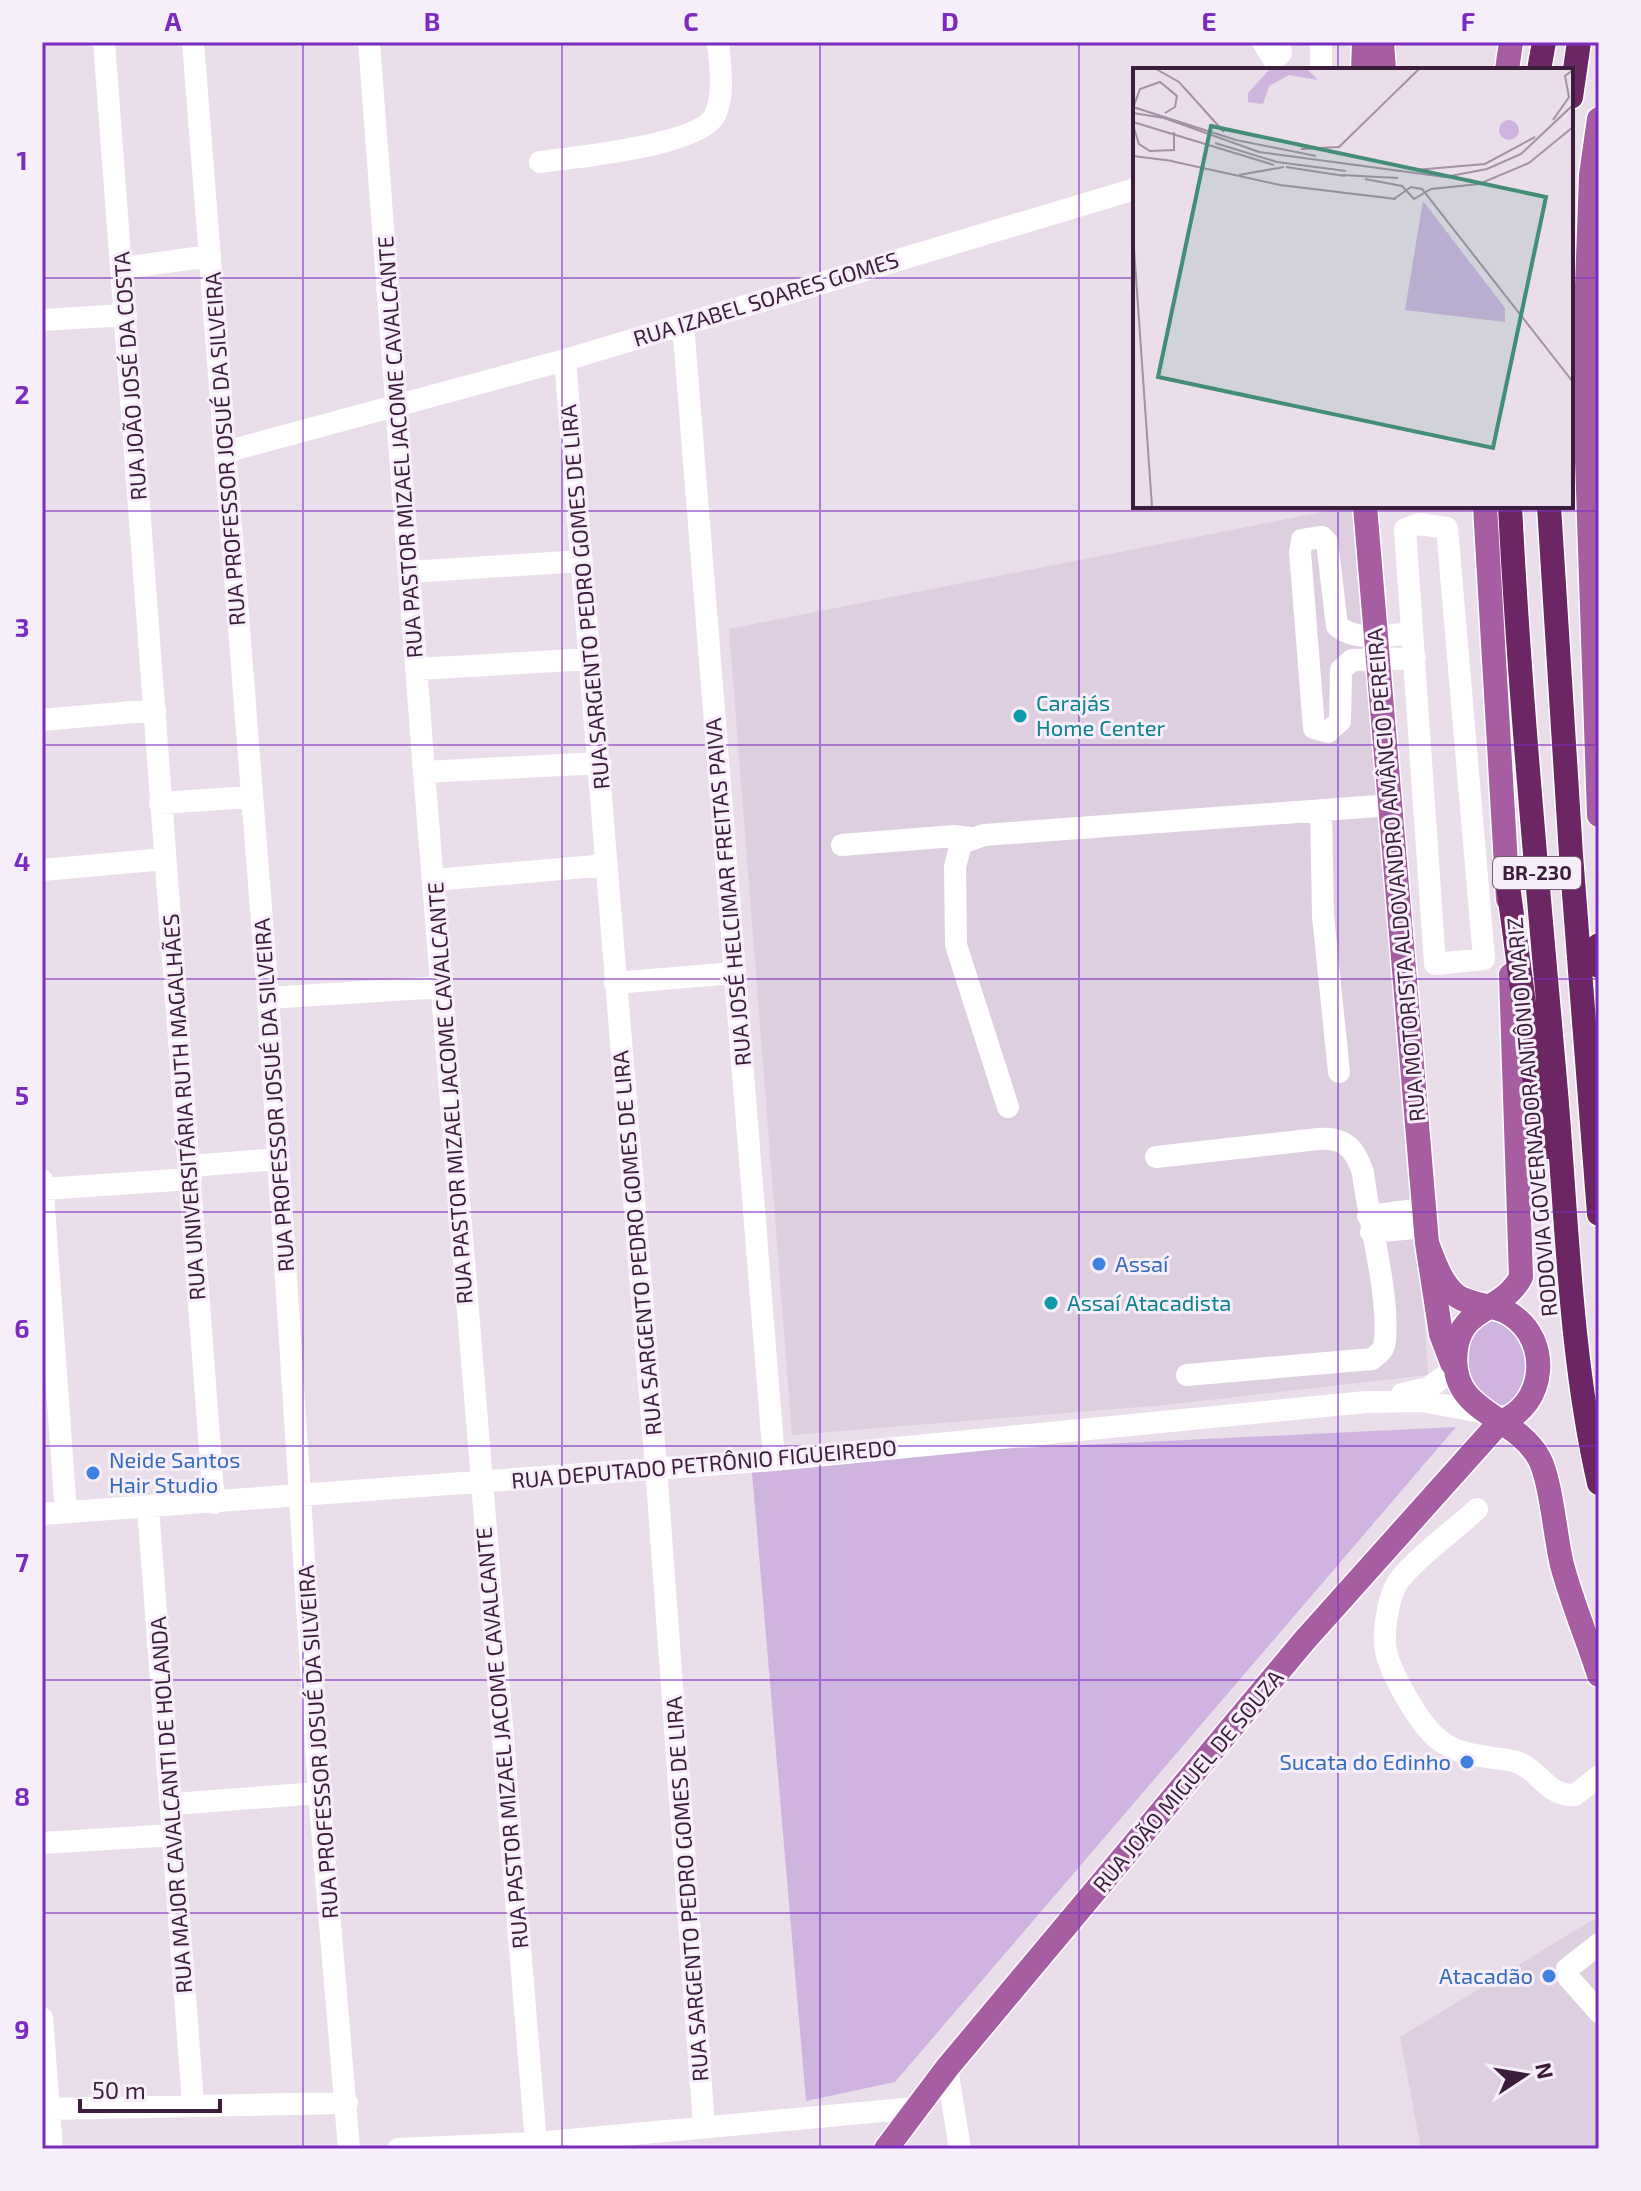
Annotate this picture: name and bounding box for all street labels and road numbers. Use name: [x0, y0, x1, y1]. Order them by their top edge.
street label: RUA PASTOR MIZAEL JACOME CAVALCANTE: [371, 235, 427, 659]
street label: RUA IZABEL SOARES GOMES: [630, 245, 902, 351]
street label: RUA JOÃO JOSÉ DA COSTA: [107, 250, 151, 501]
street label: RUA PROFESSOR JOSUÉ DA SILVEIRA: [199, 271, 249, 627]
street label: RUA SARGENTO PEDRO GOMES DE LIRA: [554, 403, 614, 791]
street label: RUA MOTORISTA ALDOVANDRO AMÂNCIO PEREIRA: [1360, 627, 1430, 1123]
street label: RUA JOSÉ HELCIMAR FREITAS PAIVA: [699, 717, 755, 1067]
road number: BR-230: [1493, 857, 1581, 889]
street label: RUA PASTOR MIZAEL JACOME CAVALCANTE: [421, 881, 477, 1305]
street label: RUA UNIVERSITÁRIA RUTH MAGALHÃES: [157, 913, 209, 1301]
street label: RODOVIA GOVERNADOR ANTÔNIO MARIZ: [1501, 916, 1561, 1318]
street label: RUA PROFESSOR JOSUÉ DA SILVEIRA: [248, 917, 298, 1273]
street label: RUA SARGENTO PEDRO GOMES DE LIRA: [606, 1049, 666, 1437]
street label: RUA DEPUTADO PETRÔNIO FIGUEIREDO: [510, 1433, 898, 1493]
street label: RUA PASTOR MIZAEL JACOME CAVALCANTE: [470, 1526, 532, 1950]
street label: RUA PROFESSOR JOSUÉ DA SILVEIRA: [292, 1564, 342, 1920]
street label: RUA MAJOR CAVALCANTI DE HOLANDA: [144, 1615, 196, 1994]
street label: RUA JOÃO MIGUEL DE SOUZA: [1087, 1664, 1288, 1897]
street label: RUA SARGENTO PEDRO GOMES DE LIRA: [660, 1695, 712, 2083]

